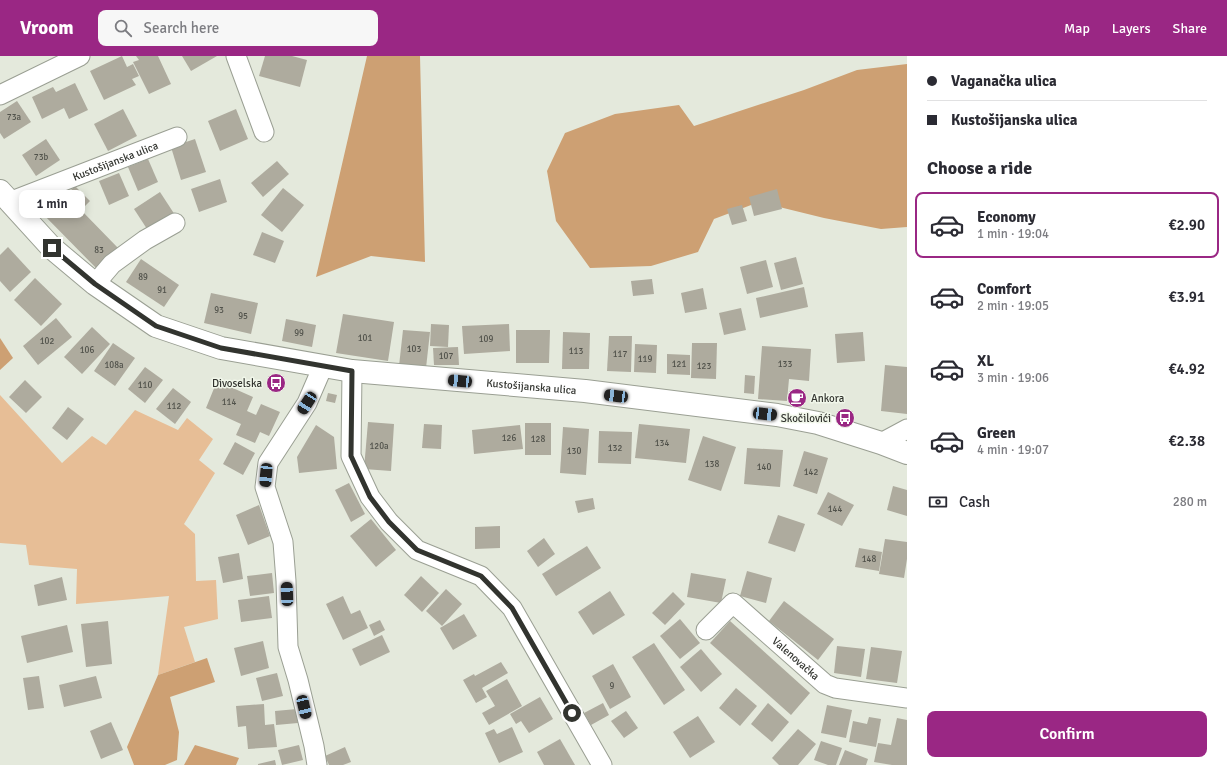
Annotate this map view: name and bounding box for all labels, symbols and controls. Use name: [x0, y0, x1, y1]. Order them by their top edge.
search box: [98, 10, 378, 46]
text: Vroom: [20, 16, 74, 40]
icon: search: [112, 17, 134, 39]
text: Search here: [144, 19, 219, 37]
text: Map: [1064, 20, 1090, 37]
text: Layers: [1112, 20, 1151, 37]
text: Share: [1173, 20, 1207, 37]
text: Vaganačka ulica: [951, 72, 1057, 90]
text: Kustošijanska ulica: [951, 111, 1077, 129]
house number: 73a: [7, 112, 22, 123]
street label: Kustošijanska ulica: [71, 138, 160, 183]
house number: 73b: [34, 152, 48, 163]
text: Choose a ride: [927, 157, 1032, 179]
callout: 1 min: [19, 190, 85, 218]
text: 1 min: [36, 196, 68, 212]
icon: car: [929, 207, 965, 243]
text: Economy: [977, 208, 1036, 226]
text: €2.90: [1168, 216, 1205, 234]
text: 1 min · 19:04: [977, 226, 1049, 242]
route end: [43, 239, 61, 257]
house number: 83: [94, 245, 104, 256]
house number: 89: [138, 272, 148, 283]
icon: car: [929, 279, 965, 315]
text: Comfort: [977, 280, 1031, 298]
house number: 91: [157, 285, 167, 296]
text: €3.91: [1168, 288, 1205, 306]
text: 2 min · 19:05: [977, 298, 1049, 314]
house number: 93: [214, 305, 224, 316]
house number: 95: [238, 311, 248, 322]
house number: 99: [294, 328, 304, 339]
house number: 101: [358, 333, 372, 344]
house number: 109: [479, 334, 493, 345]
house number: 102: [40, 336, 54, 347]
house number: 103: [407, 344, 421, 355]
house number: 106: [80, 345, 94, 356]
house number: 113: [569, 346, 583, 357]
house number: 117: [613, 349, 627, 360]
house number: 107: [439, 351, 453, 362]
icon: car: [929, 351, 965, 387]
text: XL: [977, 352, 994, 370]
house number: 119: [638, 354, 652, 365]
house number: 121: [672, 359, 686, 370]
house number: 133: [778, 359, 792, 370]
house number: 108a: [104, 360, 124, 371]
text: €4.92: [1168, 360, 1205, 378]
house number: 123: [697, 361, 711, 372]
text: 3 min · 19:06: [977, 370, 1049, 386]
bus stop icon: Divoselska: [265, 372, 287, 394]
car: [448, 374, 472, 388]
street label: Kustošijanska ulica: [486, 376, 577, 397]
place label: Divoselska: [212, 377, 262, 390]
house number: 110: [138, 380, 152, 391]
cafe icon: Ankora: [786, 387, 808, 409]
car: [603, 389, 629, 403]
car: [295, 390, 319, 416]
place label: Ankora: [811, 392, 845, 405]
house number: 114: [222, 397, 236, 408]
house number: 112: [167, 401, 181, 412]
car: [752, 407, 778, 421]
bus stop icon: Skočilovići: [834, 407, 856, 429]
place label: Skočilovići: [781, 412, 831, 425]
icon: car: [929, 423, 965, 459]
text: Green: [977, 424, 1016, 442]
text: €2.38: [1168, 432, 1205, 450]
house number: 126: [502, 433, 516, 444]
house number: 128: [531, 434, 545, 445]
house number: 134: [655, 438, 669, 449]
house number: 120a: [369, 441, 389, 452]
text: 4 min · 19:07: [977, 442, 1049, 458]
house number: 132: [608, 443, 622, 454]
house number: 130: [567, 446, 581, 457]
house number: 138: [705, 459, 719, 470]
house number: 140: [757, 462, 771, 473]
car: [259, 463, 273, 487]
house number: 142: [804, 467, 818, 478]
icon: cash: [927, 491, 949, 513]
text: Cash: [959, 493, 990, 511]
text: 280 m: [1173, 494, 1207, 510]
house number: 144: [828, 504, 842, 515]
house number: 148: [862, 554, 876, 565]
car: [281, 582, 293, 606]
street label: Valenovačka: [770, 634, 823, 683]
house number: 9: [610, 681, 615, 692]
car: [295, 694, 313, 720]
route start: [563, 704, 581, 722]
button: Confirm: [927, 711, 1207, 757]

